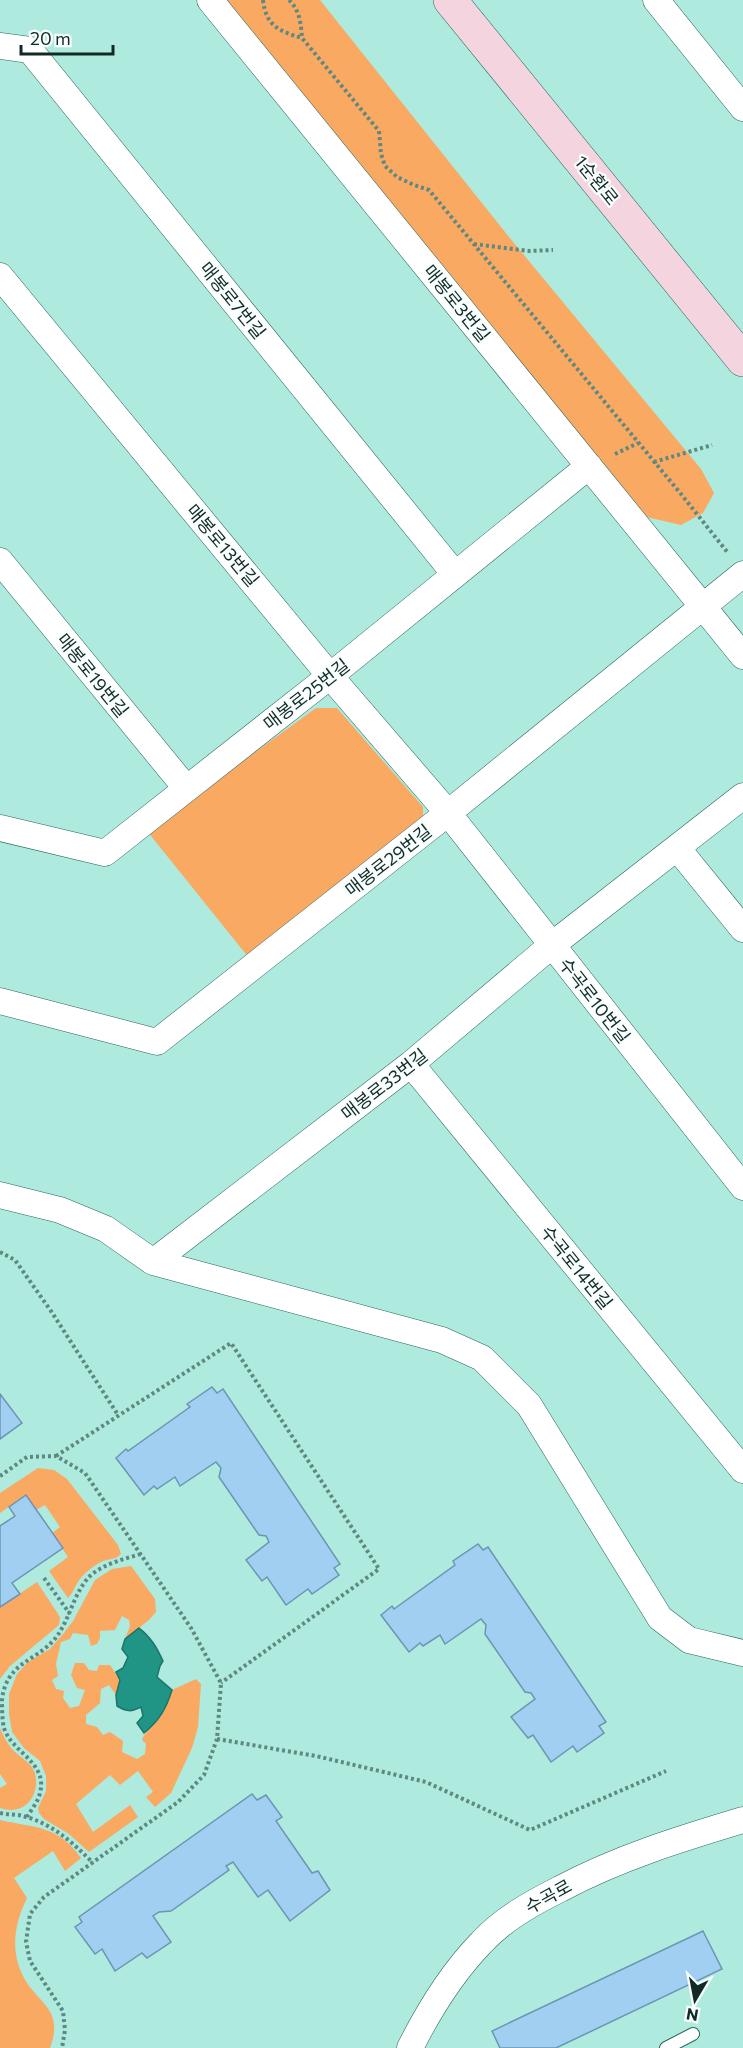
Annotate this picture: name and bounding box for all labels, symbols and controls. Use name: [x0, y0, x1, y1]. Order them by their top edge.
scale bar: [21, 18, 112, 56]
text: 20 m: [30, 27, 71, 49]
street label: 1순환로: [570, 151, 624, 209]
street label: 매봉로7번길: [195, 257, 271, 343]
street label: 매봉로3번길: [419, 260, 495, 346]
street label: 매봉로13번길: [182, 499, 264, 591]
street label: 매봉로19번길: [53, 629, 133, 721]
street label: 매봉로25번길: [259, 654, 353, 734]
street label: 매봉로29번길: [340, 819, 436, 901]
street label: 수곡로10번길: [555, 953, 635, 1047]
street label: 매봉로33번길: [337, 1044, 431, 1124]
street label: 수곡로14번길: [537, 1221, 617, 1313]
street label: 수곡로: [521, 1874, 575, 1918]
north arrow: [665, 1970, 725, 2030]
text: N: [685, 2005, 700, 2026]

